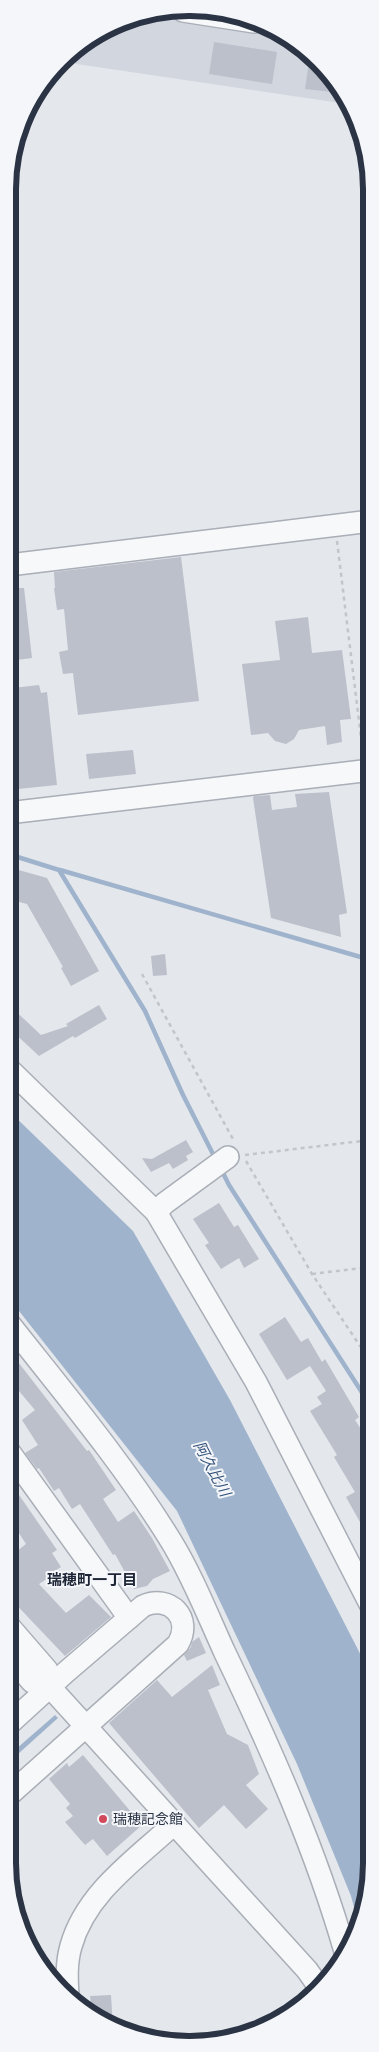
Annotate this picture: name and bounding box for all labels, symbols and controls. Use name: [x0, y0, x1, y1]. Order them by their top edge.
water label: 阿久比川: [190, 1438, 235, 1501]
district label: 瑞穂町一丁目: [47, 1571, 137, 1589]
place label: 瑞穂記念館: [113, 1811, 183, 1827]
marker: 瑞穂記念館: [97, 1813, 109, 1825]

